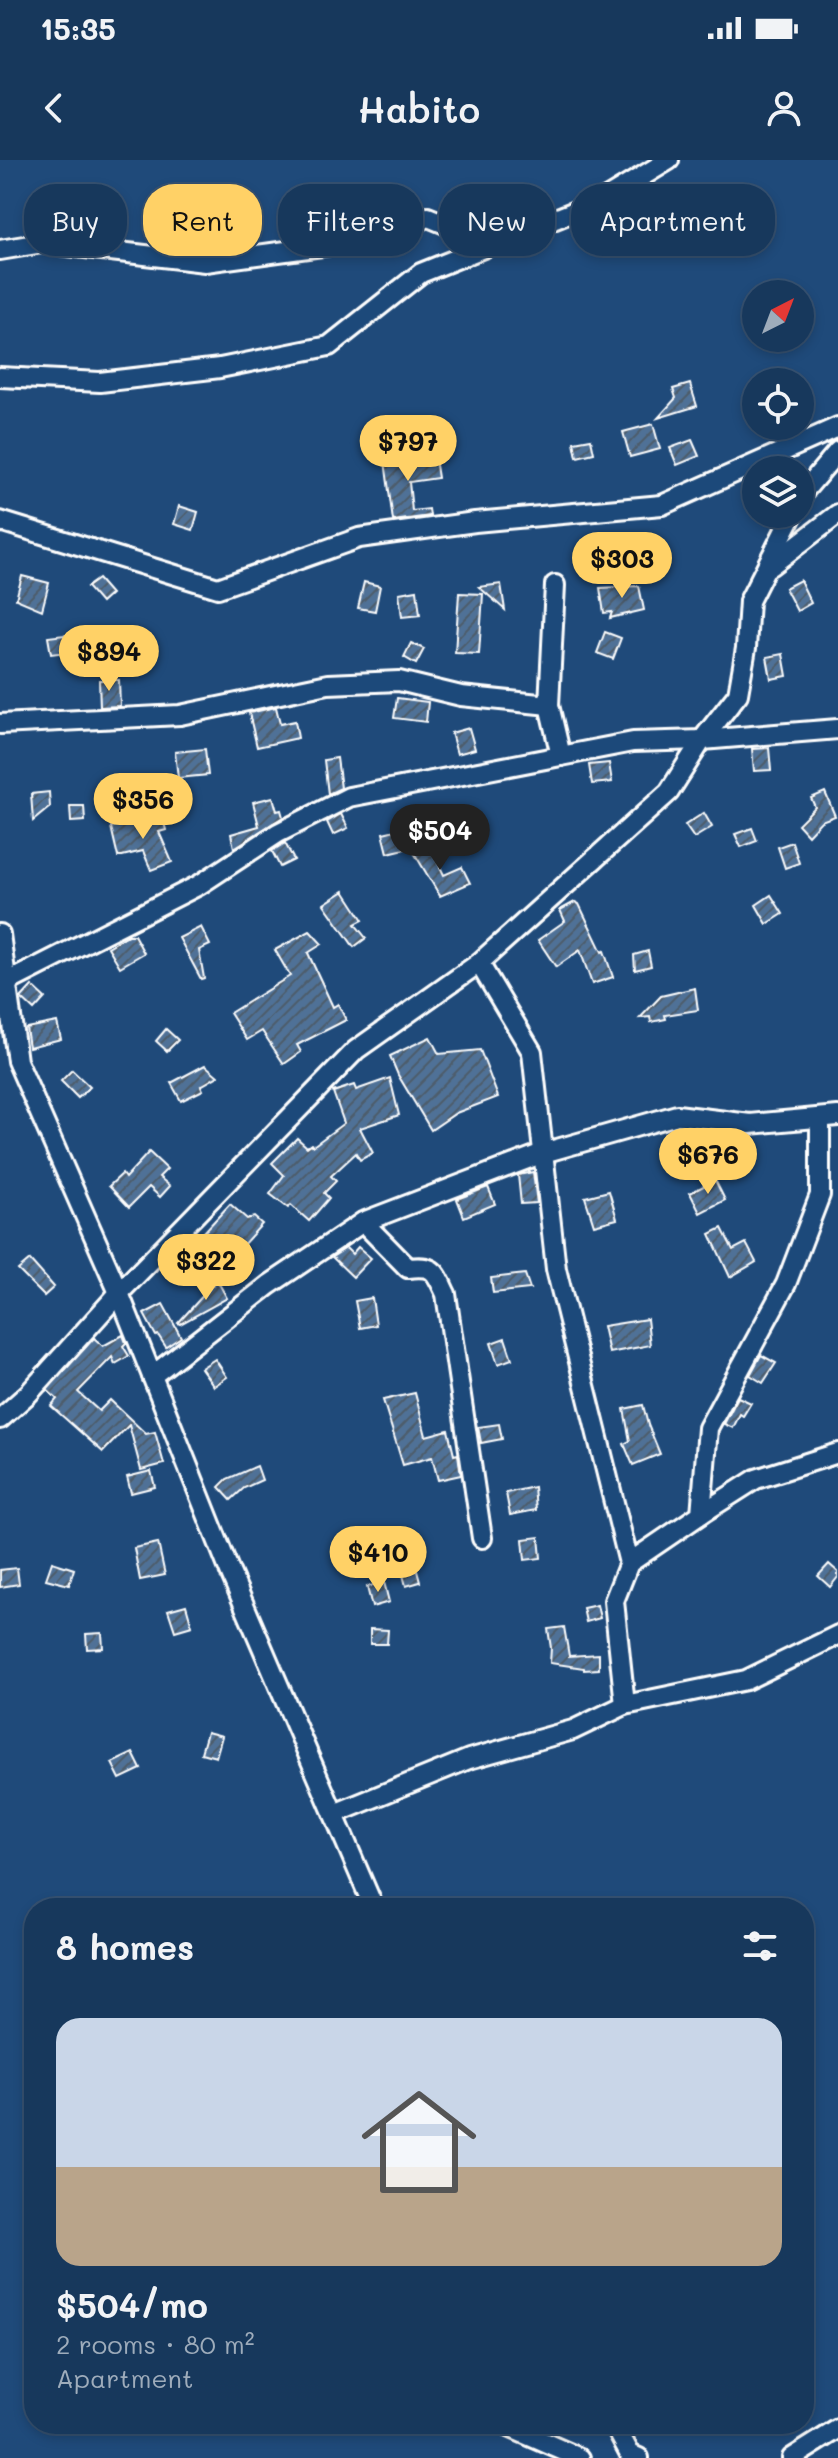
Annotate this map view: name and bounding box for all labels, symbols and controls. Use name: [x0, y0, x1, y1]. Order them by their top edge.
text: 15:35: [40, 8, 116, 48]
text: Habito: [358, 85, 480, 132]
icon: back: [32, 86, 76, 130]
icon: person: [762, 86, 806, 130]
chip: Buy: [24, 184, 127, 256]
chip: Rent: [143, 184, 262, 256]
chip: Filters: [278, 184, 423, 256]
chip: New: [439, 184, 555, 256]
chip: Apartment: [571, 184, 775, 256]
north arrow: [742, 280, 814, 352]
map controls: [742, 280, 814, 528]
button: locate: [742, 368, 814, 440]
pin: $797: [361, 415, 455, 483]
text: $797: [378, 424, 438, 458]
button: layers: [742, 456, 814, 528]
pin: $303: [575, 532, 669, 600]
text: $303: [590, 541, 654, 575]
pin: $894: [62, 625, 156, 693]
text: $894: [77, 634, 141, 668]
pin: $356: [96, 773, 190, 841]
text: $356: [112, 782, 174, 816]
pin: $504: [393, 804, 487, 872]
text: $504: [408, 813, 472, 847]
pin: $676: [661, 1128, 755, 1196]
text: $676: [677, 1137, 739, 1171]
pin: $322: [159, 1234, 253, 1302]
text: $322: [176, 1243, 236, 1277]
pin: $410: [331, 1526, 425, 1594]
text: $410: [348, 1535, 408, 1569]
text: 8 homes: [56, 1924, 194, 1969]
icon: filters: [738, 1924, 782, 1968]
icon: home: [347, 2070, 491, 2214]
text: $504/mo: [56, 2282, 208, 2327]
text: 2 rooms · 80 m²: [56, 2327, 255, 2361]
text: Apartment: [56, 2361, 193, 2395]

